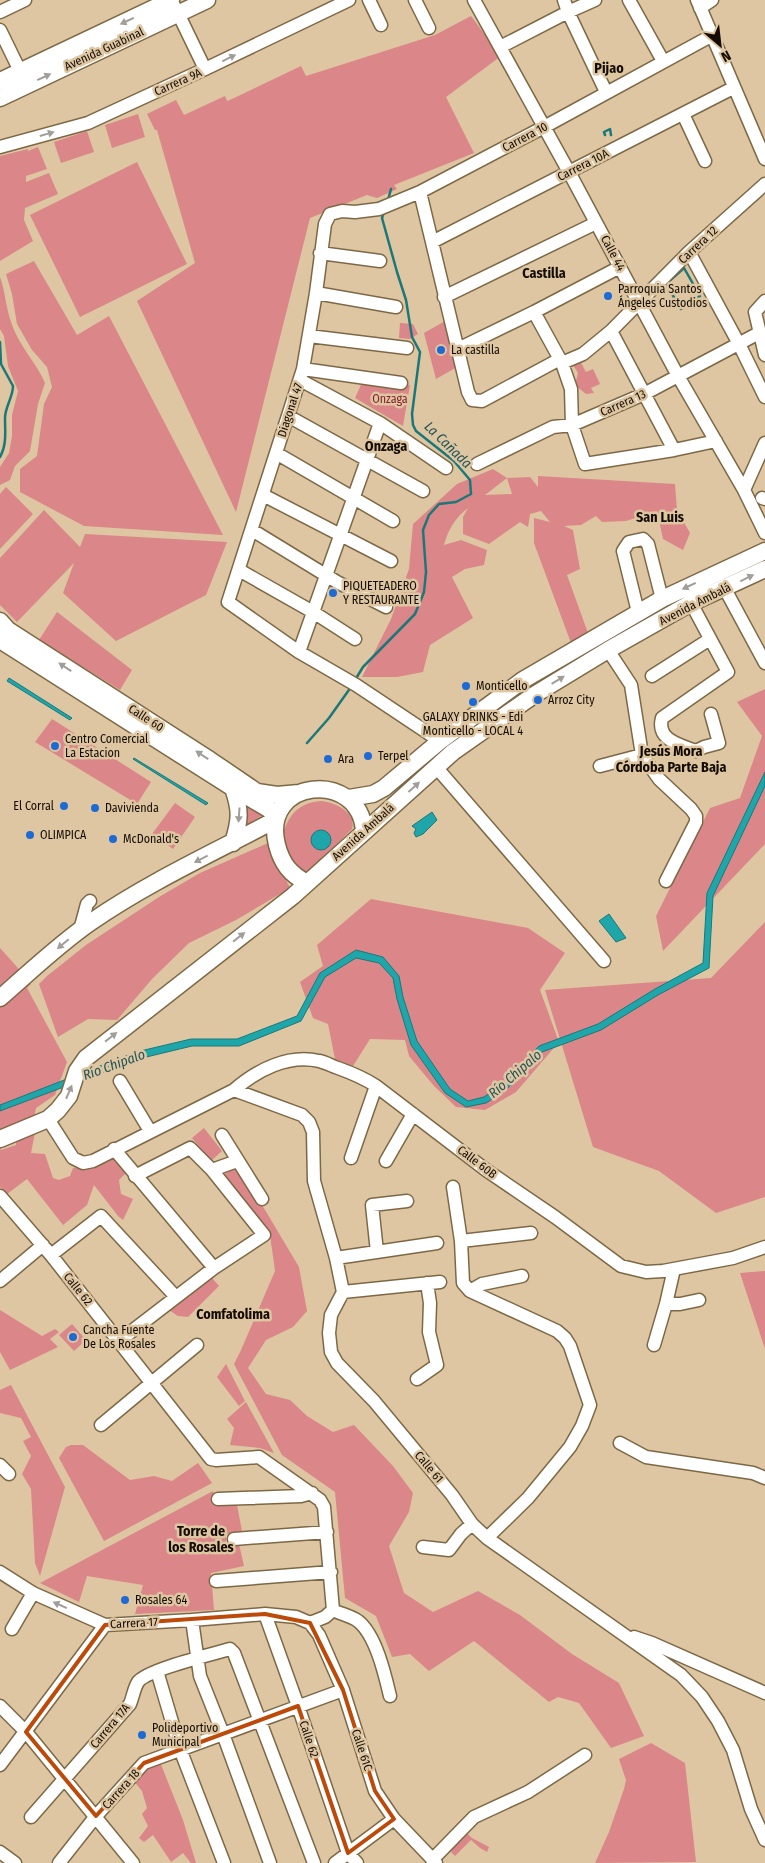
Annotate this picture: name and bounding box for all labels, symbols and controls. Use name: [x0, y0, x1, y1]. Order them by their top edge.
one-way arrow: [120, 17, 134, 25]
north arrow: [695, 20, 745, 70]
street label: Avenida Guabinal: [62, 25, 146, 73]
text: N: [718, 47, 734, 66]
one-way arrow: [222, 54, 236, 62]
district label: Pijao: [594, 60, 624, 77]
street label: Carrera 9A: [152, 65, 204, 99]
one-way arrow: [37, 73, 51, 81]
street label: Carrera 10: [500, 119, 550, 155]
one-way arrow: [39, 130, 54, 138]
street label: Carrera 10A: [555, 146, 612, 184]
street label: Carrera 12: [676, 223, 720, 267]
street label: Calle 44: [598, 233, 628, 273]
district label: Castilla: [522, 265, 566, 282]
place label: Parroquia Santos Ángeles Custodios: [618, 282, 707, 310]
marker: Parroquia Santos Ángeles Custodios: [602, 290, 614, 302]
place label: La castilla: [451, 343, 500, 357]
marker: La castilla: [435, 344, 447, 356]
street label: Diagonal 47: [275, 381, 305, 439]
street label: Carrera 13: [598, 387, 648, 419]
park label: Onzaga: [372, 392, 408, 406]
water label: La Cañada: [421, 418, 475, 472]
district label: Onzaga: [365, 438, 407, 455]
district label: San Luis: [636, 509, 684, 526]
one-way arrow: [740, 574, 754, 582]
place label: PIQUETEADERO Y RESTAURANTE: [343, 579, 419, 607]
street label: Avenida Ambalá: [657, 580, 733, 628]
one-way arrow: [682, 582, 696, 590]
marker: PIQUETEADERO Y RESTAURANTE: [327, 587, 339, 599]
one-way arrow: [59, 662, 72, 672]
one-way arrow: [552, 676, 565, 685]
place label: Monticello: [476, 679, 528, 693]
marker: Monticello: [460, 680, 472, 692]
place label: Arroz City: [548, 693, 595, 707]
marker: Arroz City: [532, 694, 544, 706]
marker: GALAXY DRINKS - Edi Monticello - LOCAL 4: [467, 696, 479, 708]
street label: Calle 60: [126, 702, 166, 734]
place label: GALAXY DRINKS - Edi Monticello - LOCAL 4: [423, 710, 523, 738]
place label: Centro Comercial La Estacion: [65, 732, 148, 760]
marker: Centro Comercial La Estacion: [49, 740, 61, 752]
district label: Jesús Mora Córdoba Parte Baja: [616, 743, 726, 776]
place label: Terpel: [378, 749, 409, 763]
one-way arrow: [196, 750, 209, 759]
marker: Terpel: [362, 750, 374, 762]
place label: Ara: [338, 752, 354, 766]
marker: Ara: [322, 753, 334, 765]
one-way arrow: [407, 781, 419, 793]
place label: El Corral: [13, 799, 54, 813]
marker: El Corral: [58, 800, 70, 812]
street label: Avenida Ambalá: [329, 800, 397, 863]
place label: Davivienda: [105, 801, 159, 815]
marker: Davivienda: [89, 802, 101, 814]
one-way arrow: [234, 807, 242, 823]
place label: OLIMPICA: [40, 828, 87, 842]
marker: OLIMPICA: [24, 829, 36, 841]
place label: McDonald's: [123, 832, 179, 846]
marker: McDonald's: [107, 833, 119, 845]
one-way arrow: [193, 855, 208, 863]
one-way arrow: [232, 932, 246, 942]
one-way arrow: [57, 939, 70, 950]
one-way arrow: [105, 1032, 118, 1043]
water label: Río Chipalo: [81, 1046, 147, 1084]
water label: Río Chipalo: [485, 1046, 545, 1102]
one-way arrow: [66, 1085, 74, 1099]
street label: Calle 60B: [455, 1143, 500, 1182]
street label: Calle 62: [61, 1270, 95, 1308]
district label: Comfatolima: [196, 1306, 270, 1323]
place label: Cancha Fuente De Los Rosales: [83, 1323, 156, 1351]
marker: Cancha Fuente De Los Rosales: [67, 1331, 79, 1343]
street label: Calle 61: [412, 1448, 446, 1486]
district label: Torre de los Rosales: [168, 1523, 234, 1556]
place label: Rosales 64: [135, 1593, 187, 1607]
marker: Rosales 64: [119, 1594, 131, 1606]
one-way arrow: [53, 1600, 67, 1608]
street label: Carrera 17: [110, 1615, 158, 1631]
street label: Carrera 17A: [87, 1700, 133, 1751]
street label: Calle 62: [296, 1719, 322, 1759]
place label: Polideportivo Municipal: [152, 1721, 218, 1749]
street label: Calle 61C: [349, 1727, 375, 1773]
marker: Polideportivo Municipal: [136, 1729, 148, 1741]
street label: Carrera 18: [99, 1766, 143, 1812]

